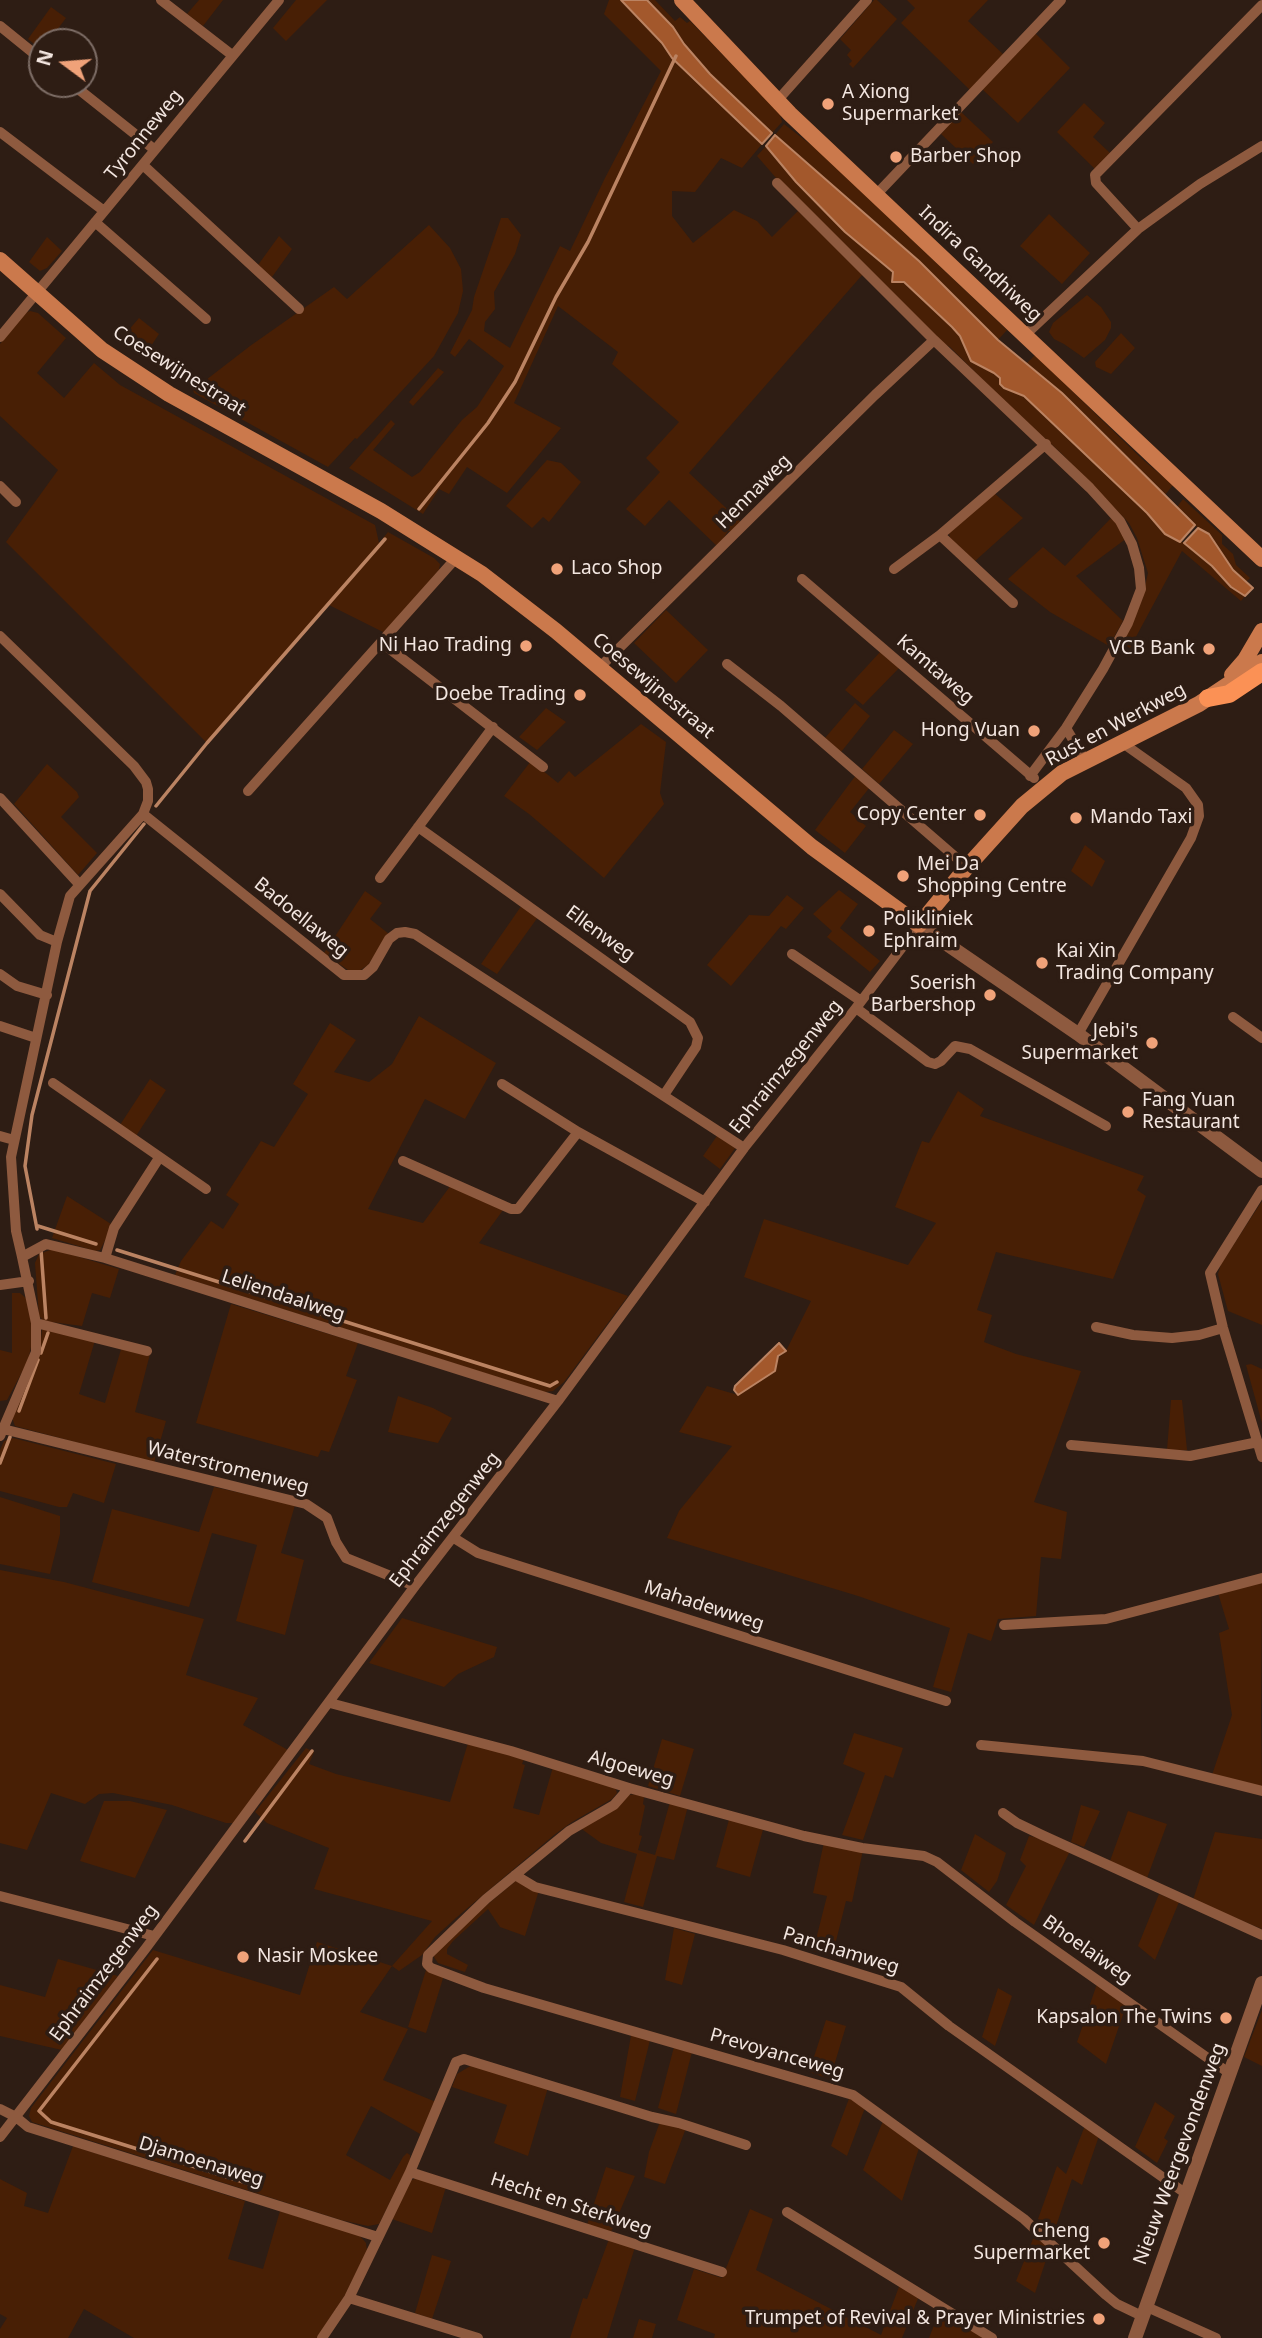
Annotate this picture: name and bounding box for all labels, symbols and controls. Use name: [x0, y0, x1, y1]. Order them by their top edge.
north arrow: [28, 28, 98, 98]
text: N: [30, 47, 59, 69]
place label: A Xiong Supermarket: [842, 82, 958, 126]
street label: Tyronneweg: [101, 85, 187, 185]
marker: A Xiong Supermarket: [820, 96, 836, 112]
place label: Barber Shop: [910, 146, 1021, 168]
marker: Barber Shop: [888, 149, 904, 165]
street label: Indira Gandhiweg: [914, 201, 1046, 327]
street label: Coesewijnestraat: [108, 321, 250, 421]
street label: Hennaweg: [712, 450, 796, 534]
place label: Laco Shop: [571, 558, 663, 580]
marker: Laco Shop: [549, 561, 565, 577]
street label: Coesewijnestraat: [587, 628, 719, 744]
street label: Kamtaweg: [892, 630, 978, 710]
place label: Ni Hao Trading: [379, 635, 512, 657]
marker: Ni Hao Trading: [518, 638, 534, 654]
place label: VCB Bank: [1110, 638, 1195, 660]
marker: VCB Bank: [1201, 641, 1217, 657]
street label: Rust en Werkweg: [1042, 679, 1190, 771]
place label: Doebe Trading: [435, 684, 566, 706]
marker: Doebe Trading: [572, 687, 588, 703]
place label: Hong Vuan: [921, 720, 1020, 742]
marker: Hong Vuan: [1026, 723, 1042, 739]
place label: Copy Center: [857, 804, 966, 826]
marker: Copy Center: [972, 807, 988, 823]
place label: Mando Taxi: [1090, 807, 1192, 829]
marker: Mando Taxi: [1068, 810, 1084, 826]
place label: Mei Da Shopping Centre: [917, 854, 1067, 898]
marker: Mei Da Shopping Centre: [895, 868, 911, 884]
street label: Badoellaweg: [249, 873, 353, 963]
street label: Ellenweg: [561, 901, 639, 967]
place label: Polikliniek Ephraim: [883, 909, 973, 953]
marker: Polikliniek Ephraim: [861, 923, 877, 939]
place label: Kai Xin Trading Company: [1056, 941, 1214, 985]
marker: Kai Xin Trading Company: [1034, 955, 1050, 971]
place label: Soerish Barbershop: [871, 973, 976, 1017]
marker: Soerish Barbershop: [982, 987, 998, 1003]
street label: Ephraimzegenweg: [725, 995, 847, 1139]
place label: Jebi's Supermarket: [1022, 1021, 1138, 1065]
marker: Jebi's Supermarket: [1144, 1035, 1160, 1051]
place label: Fang Yuan Restaurant: [1142, 1090, 1240, 1134]
marker: Fang Yuan Restaurant: [1120, 1104, 1136, 1120]
street label: Leliendaalweg: [219, 1265, 347, 1327]
street label: Waterstromenweg: [145, 1437, 311, 1499]
street label: Ephraimzegenweg: [385, 1448, 505, 1592]
street label: Mahadewweg: [641, 1576, 767, 1636]
street label: Algoeweg: [586, 1746, 676, 1792]
street label: Ephraimzegenweg: [45, 1900, 163, 2046]
street label: Bhoelaiweg: [1038, 1911, 1136, 1989]
street label: Panchamweg: [780, 1922, 902, 1980]
place label: Nasir Moskee: [257, 1946, 378, 1968]
marker: Nasir Moskee: [235, 1949, 251, 1965]
place label: Kapsalon The Twins: [1036, 2007, 1212, 2029]
marker: Kapsalon The Twins: [1218, 2010, 1234, 2026]
street label: Prevoyanceweg: [707, 2024, 847, 2084]
street label: Nieuw Weergevondenweg: [1129, 2040, 1231, 2268]
street label: Djamoenaweg: [136, 2132, 266, 2192]
street label: Hecht en Sterkweg: [487, 2168, 655, 2242]
place label: Cheng Supermarket: [974, 2221, 1090, 2265]
marker: Cheng Supermarket: [1096, 2235, 1112, 2251]
place label: Trumpet of Revival & Prayer Ministries: [745, 2308, 1085, 2330]
marker: Trumpet of Revival & Prayer Ministries: [1091, 2311, 1107, 2327]

